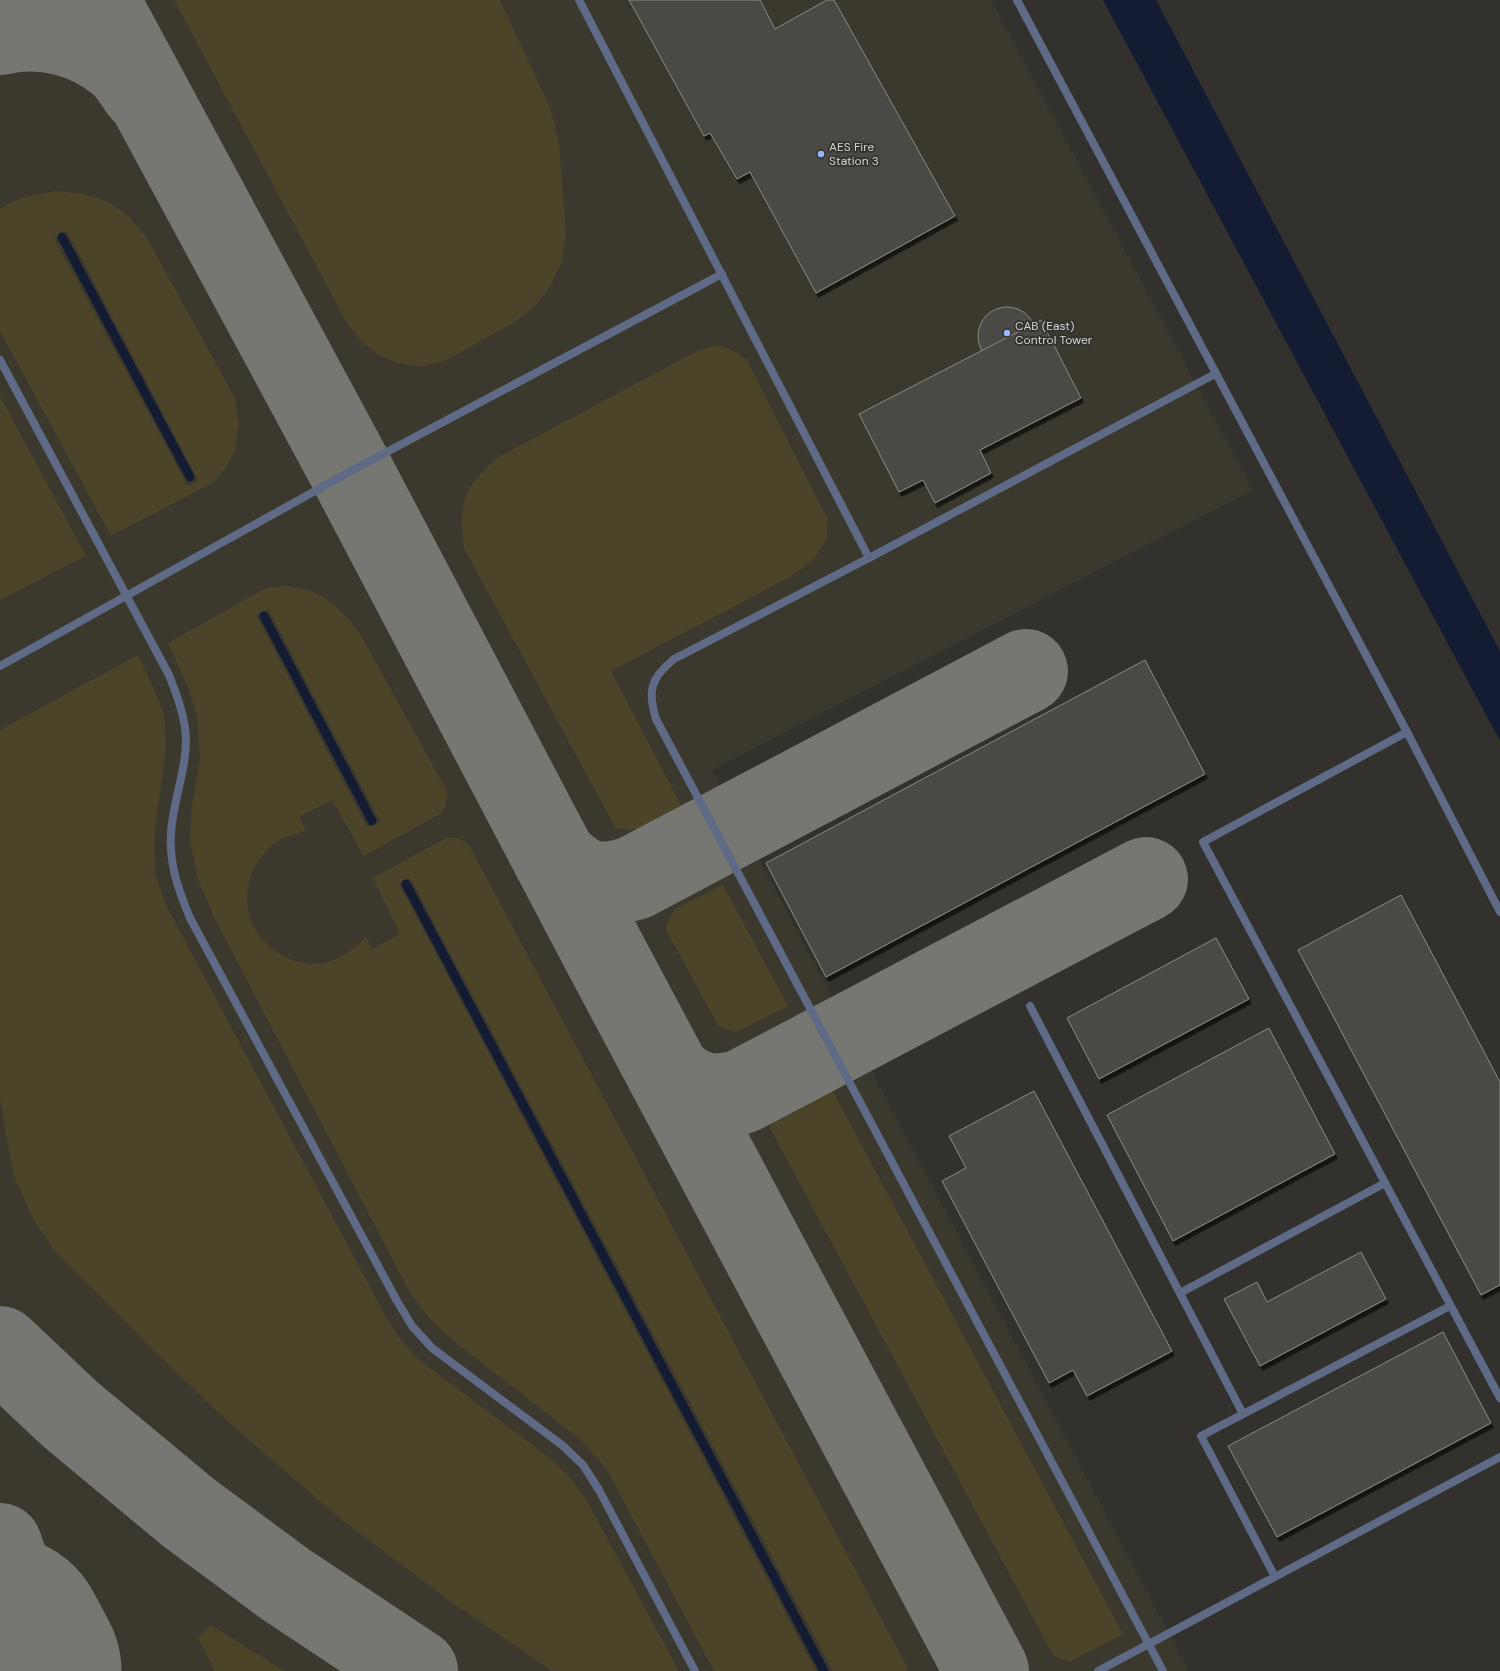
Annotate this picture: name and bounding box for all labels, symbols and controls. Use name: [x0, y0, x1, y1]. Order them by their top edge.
place label: AES Fire Station 3: [829, 139, 879, 169]
marker: AES Fire Station 3: [816, 149, 826, 159]
place label: CAB (East) Control Tower: [1015, 318, 1093, 348]
marker: CAB (East) Control Tower: [1002, 328, 1012, 338]

